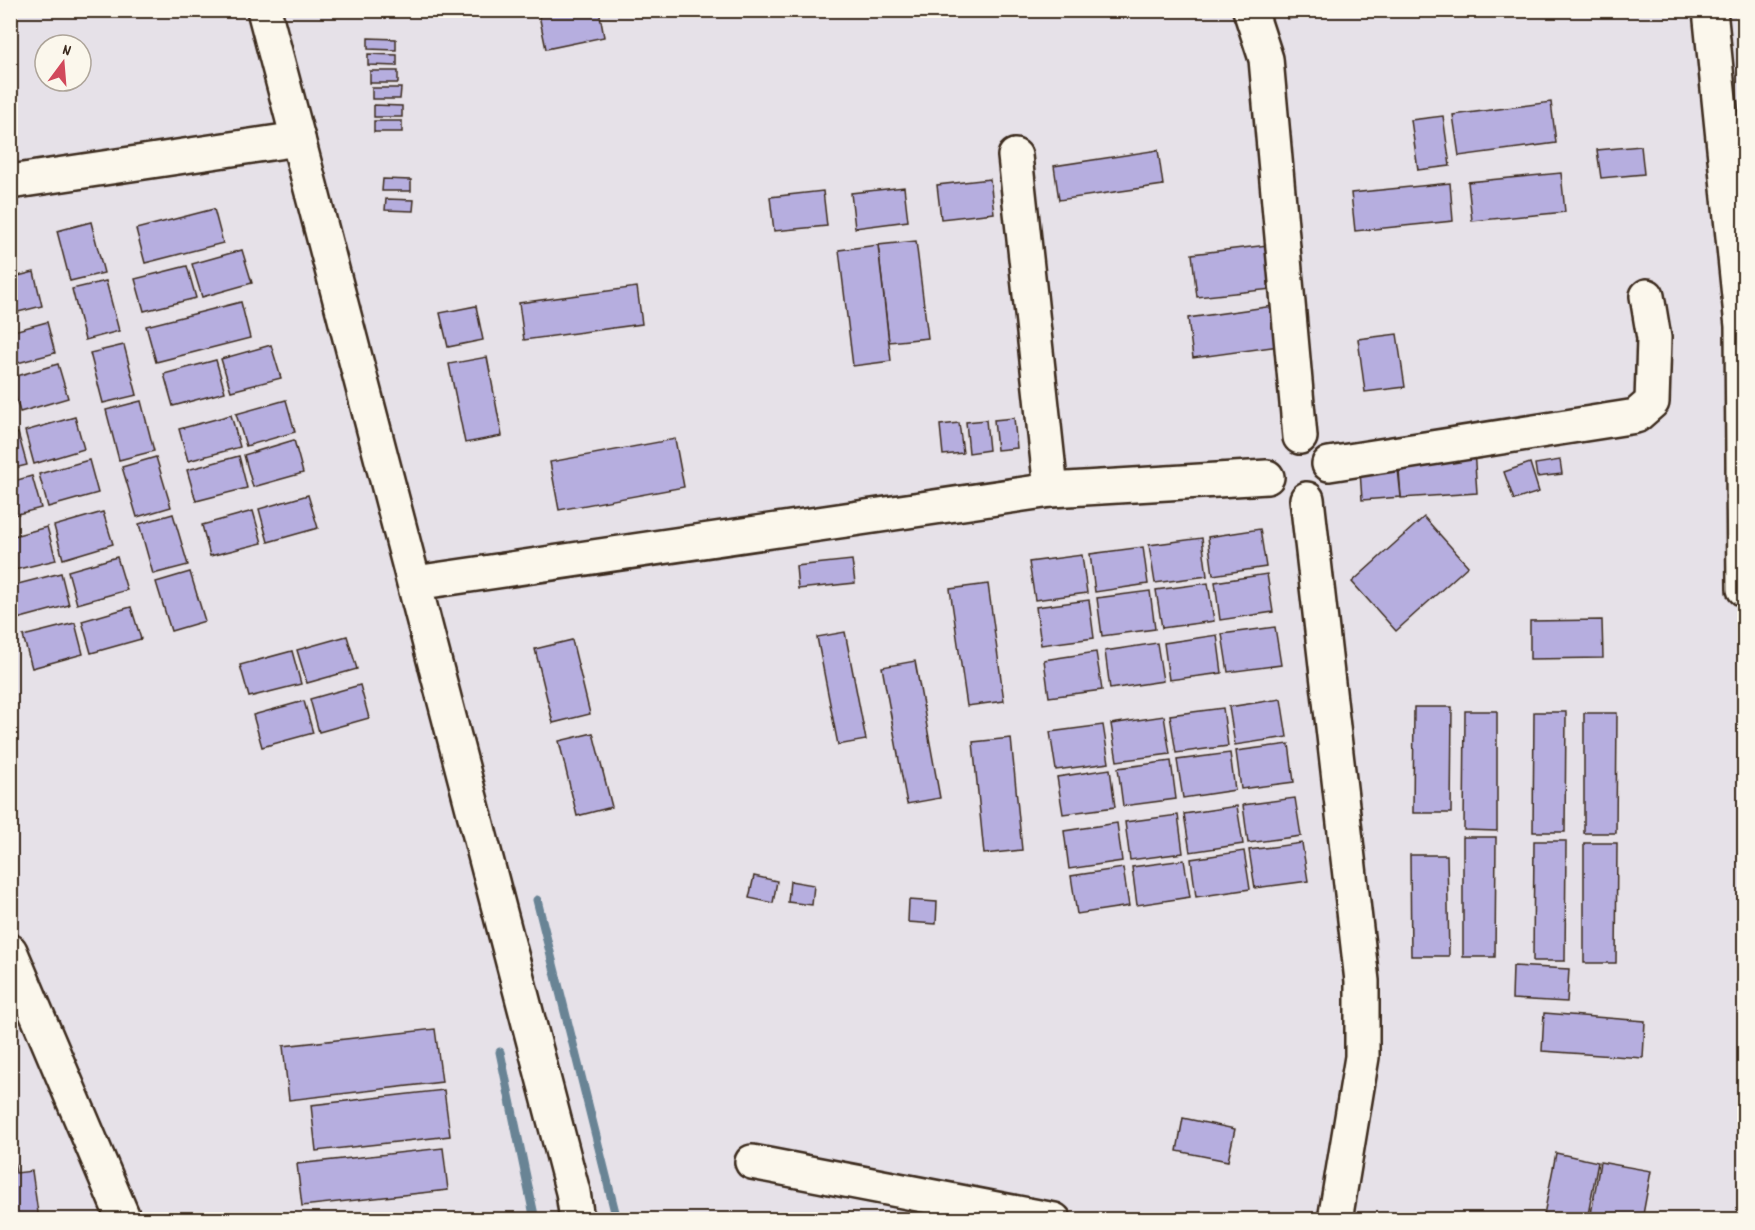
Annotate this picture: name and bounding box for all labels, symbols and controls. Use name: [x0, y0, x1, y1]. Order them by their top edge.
north arrow: [33, 33, 93, 93]
text: N: [59, 39, 74, 63]

